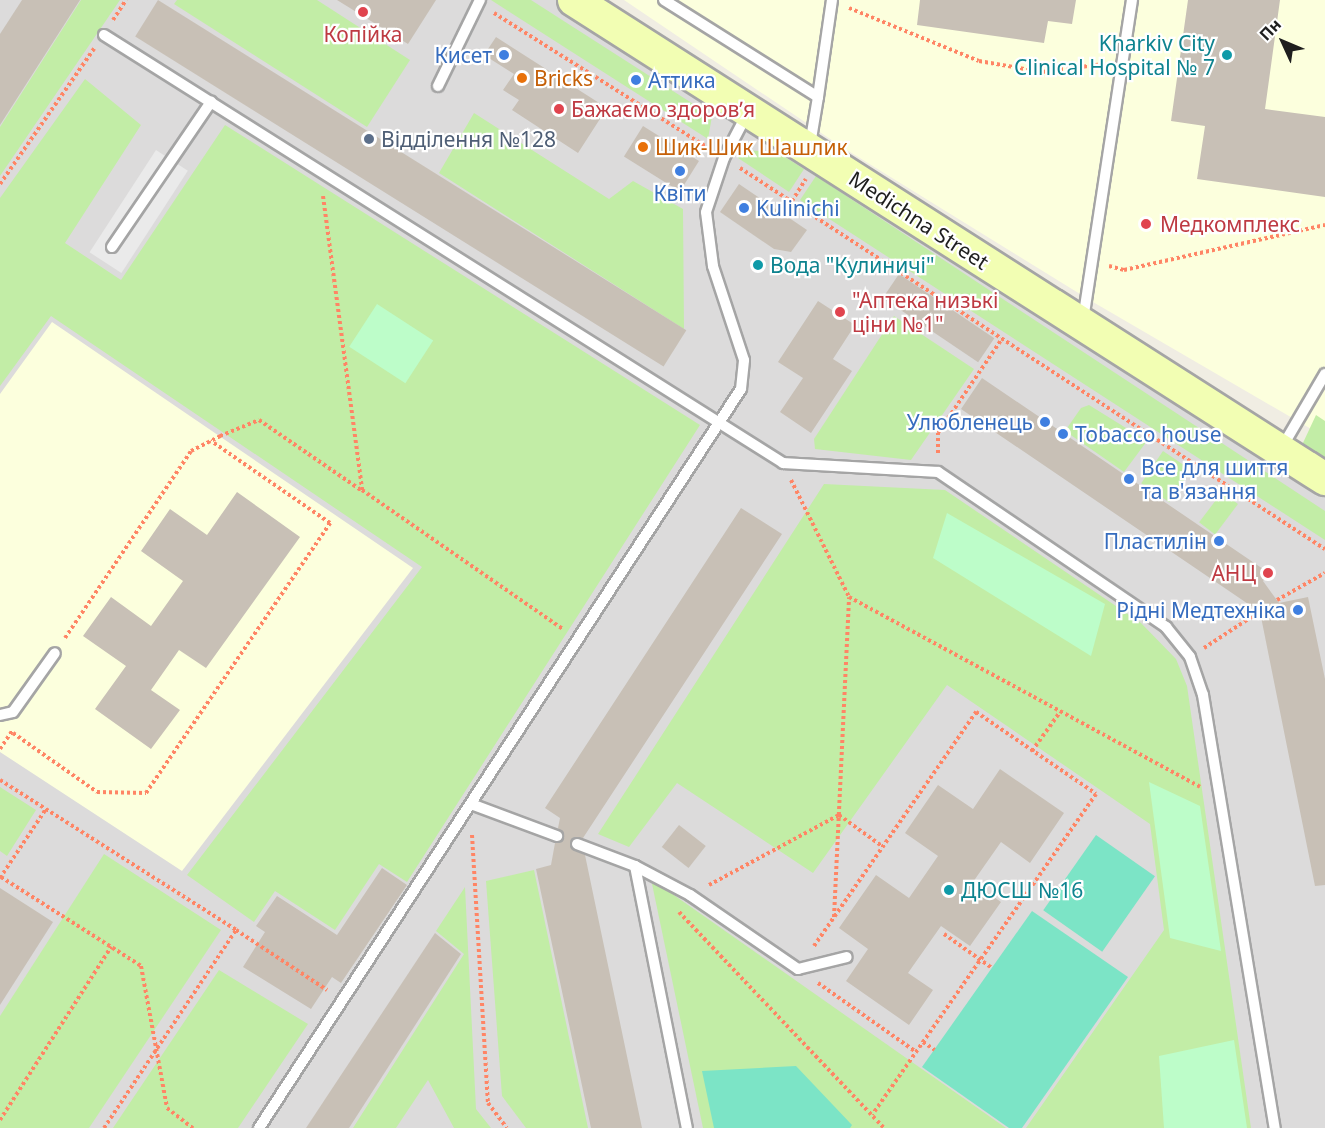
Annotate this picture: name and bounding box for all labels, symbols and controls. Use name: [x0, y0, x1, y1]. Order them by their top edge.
marker: Копійка: [356, 5, 370, 19]
north arrow: [1253, 12, 1313, 72]
text: Пн: [1254, 14, 1286, 45]
place label: Копійка: [324, 21, 402, 47]
place label: Kharkiv City Clinical Hospital № 7: [1014, 30, 1215, 80]
place label: Кисет: [435, 42, 492, 68]
marker: Кисет: [497, 48, 511, 62]
marker: Kharkiv City Clinical Hospital № 7: [1220, 48, 1234, 62]
place label: Bricks: [534, 65, 593, 91]
place label: Аттика: [648, 67, 716, 93]
marker: Bricks: [515, 71, 529, 85]
marker: Аттика: [629, 73, 643, 87]
place label: Бажаємо здоровʼя: [571, 96, 755, 122]
marker: Бажаємо здоровʼя: [552, 102, 566, 116]
place label: Відділення №128: [381, 126, 556, 152]
marker: Відділення №128: [362, 132, 376, 146]
place label: Шик-Шик Шашлик: [655, 134, 848, 160]
marker: Шик-Шик Шашлик: [636, 140, 650, 154]
marker: Квіти: [673, 164, 687, 178]
street label: Medichna Street: [845, 166, 993, 274]
place label: Квіти: [653, 180, 707, 206]
place label: Kulinichi: [756, 195, 840, 221]
marker: Kulinichi: [737, 201, 751, 215]
place label: Медкомплекс: [1160, 211, 1300, 237]
marker: Медкомплекс: [1137, 215, 1155, 233]
place label: Вода "Кулиничі": [770, 252, 935, 278]
marker: Вода "Кулиничі": [751, 258, 765, 272]
place label: "Аптека низькі ціни №1": [852, 287, 998, 337]
marker: "Аптека низькі ціни №1": [833, 305, 847, 319]
place label: Улюбленець: [907, 409, 1033, 435]
marker: Улюбленець: [1038, 415, 1052, 429]
place label: Tobacco house: [1075, 421, 1221, 447]
marker: Tobacco house: [1056, 427, 1070, 441]
place label: Все для шиття та в'язання: [1141, 454, 1288, 504]
marker: Все для шиття та в'язання: [1122, 472, 1136, 486]
place label: Пластилін: [1104, 528, 1207, 554]
marker: Пластилін: [1212, 534, 1226, 548]
place label: АНЦ: [1211, 560, 1256, 586]
marker: АНЦ: [1261, 566, 1275, 580]
place label: Рідні Медтехніка: [1116, 597, 1286, 623]
marker: Рідні Медтехніка: [1291, 603, 1305, 617]
place label: ДЮСШ №16: [961, 877, 1083, 903]
marker: ДЮСШ №16: [942, 883, 956, 897]

